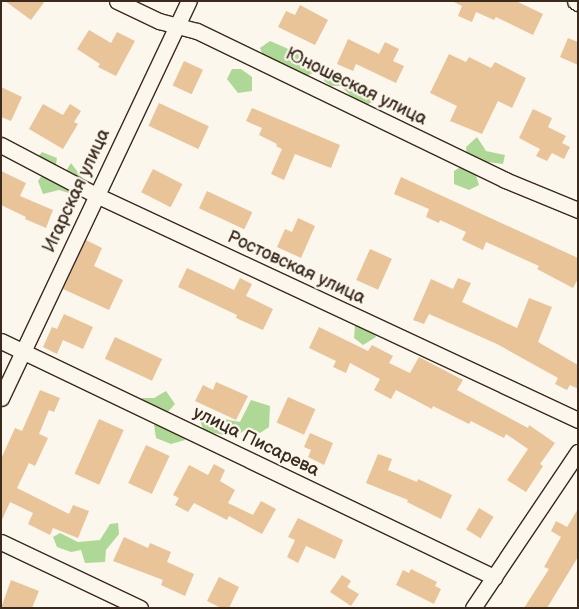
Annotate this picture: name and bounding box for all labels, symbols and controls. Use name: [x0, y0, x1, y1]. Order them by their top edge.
street label: Юношеская улица: [282, 43, 430, 131]
street label: Игарская улица: [39, 126, 115, 256]
street label: Ростовская улица: [224, 227, 368, 309]
street label: улица Писарева: [189, 402, 323, 482]

